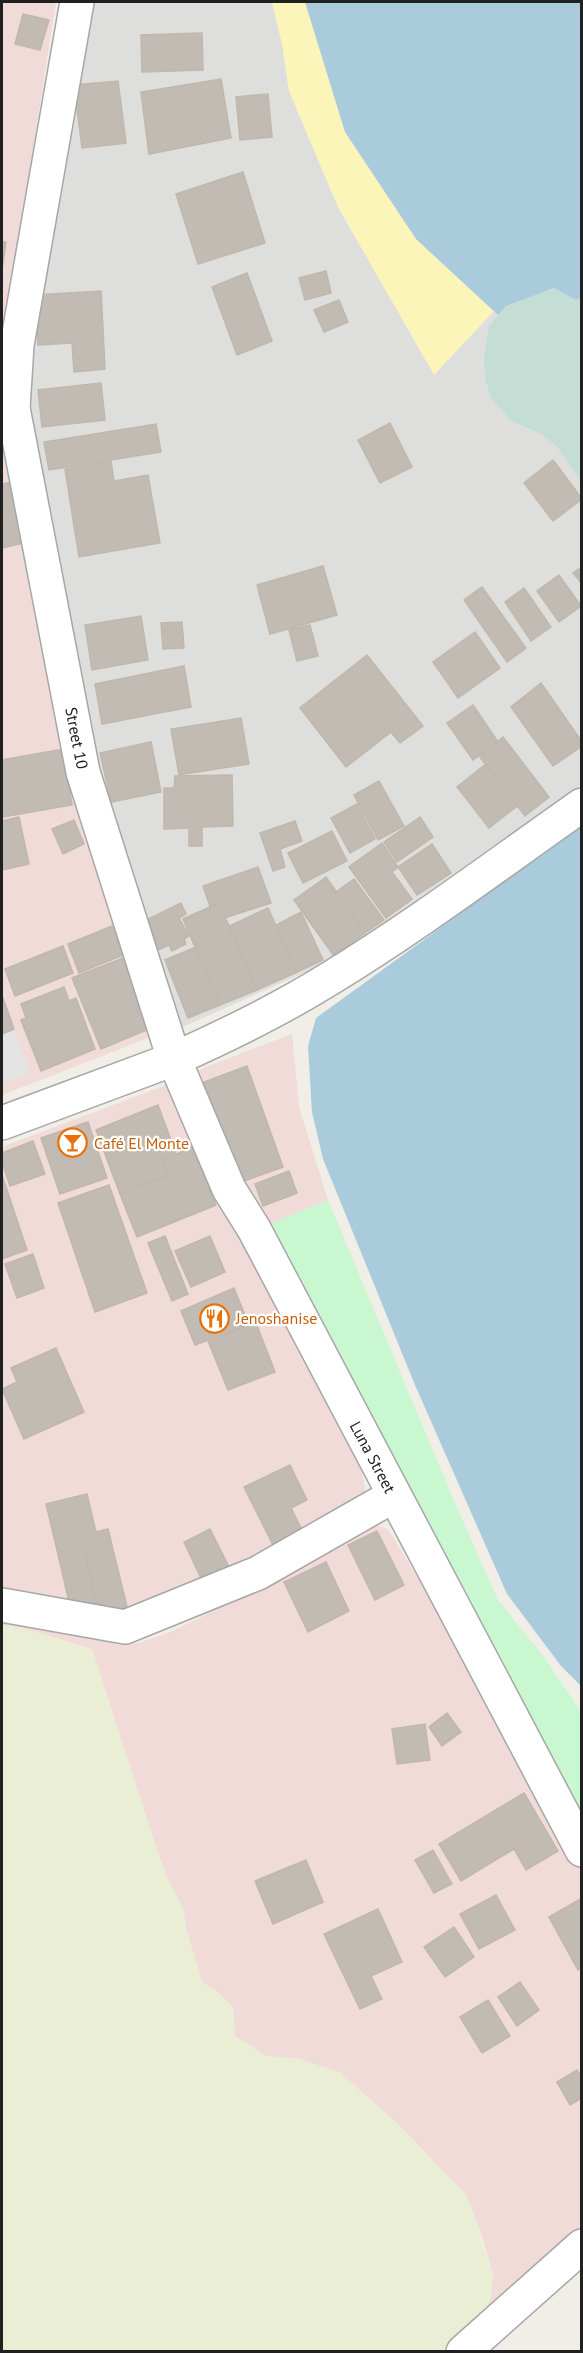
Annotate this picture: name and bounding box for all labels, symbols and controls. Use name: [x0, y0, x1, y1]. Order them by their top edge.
street label: Street 10: [61, 705, 93, 771]
bar icon: Café El Monte: [57, 1127, 89, 1159]
place label: Café El Monte: [94, 1133, 189, 1153]
restaurant icon: Jenoshanise: [199, 1302, 231, 1334]
place label: Jenoshanise: [235, 1308, 317, 1328]
street label: Luna Street: [346, 1418, 401, 1497]

